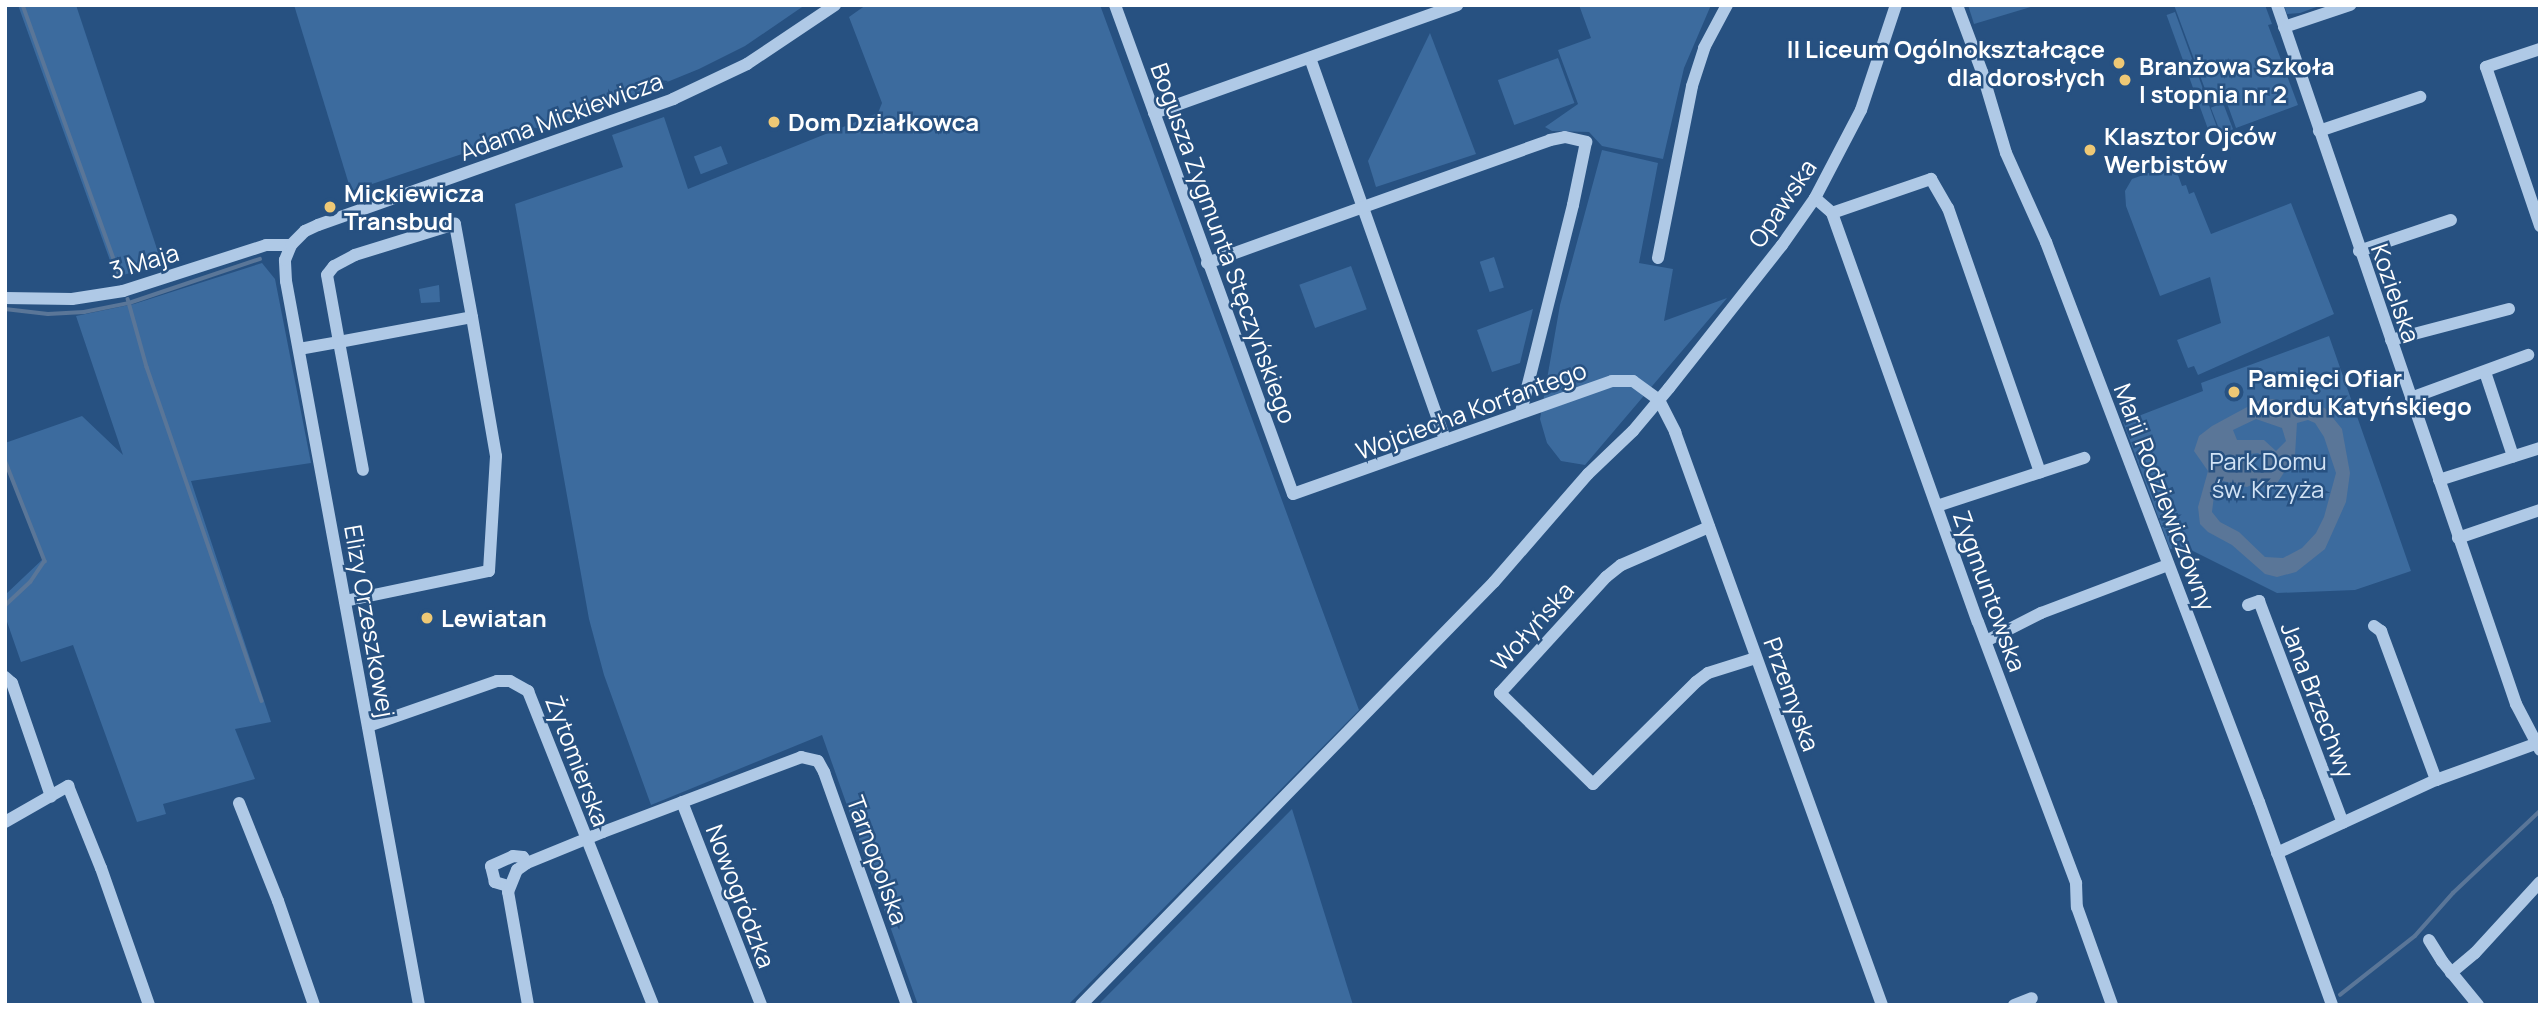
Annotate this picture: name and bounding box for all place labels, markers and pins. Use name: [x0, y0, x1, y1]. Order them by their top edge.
place label: II Liceum Ogólnokształcące dla dorosłych: [1787, 35, 2105, 91]
place label: Branżowa Szkoła I stopnia nr 2: [2139, 52, 2335, 108]
marker: II Liceum Ogólnokształcące dla dorosłych: [2111, 55, 2127, 71]
marker: Branżowa Szkoła I stopnia nr 2: [2117, 72, 2133, 88]
place label: Dom Działkowca: [788, 108, 979, 136]
marker: Dom Działkowca: [766, 114, 782, 130]
place label: Klasztor Ojców Werbistów: [2104, 122, 2277, 178]
marker: Klasztor Ojców Werbistów: [2082, 142, 2098, 158]
place label: Mickiewicza Transbud: [344, 179, 484, 235]
marker: Mickiewicza Transbud: [322, 199, 338, 215]
place label: Pamięci Ofiar Mordu Katyńskiego: [2248, 364, 2472, 420]
marker: Pamięci Ofiar Mordu Katyńskiego: [2226, 384, 2242, 400]
place label: Lewiatan: [441, 604, 547, 632]
marker: Lewiatan: [419, 610, 435, 626]

